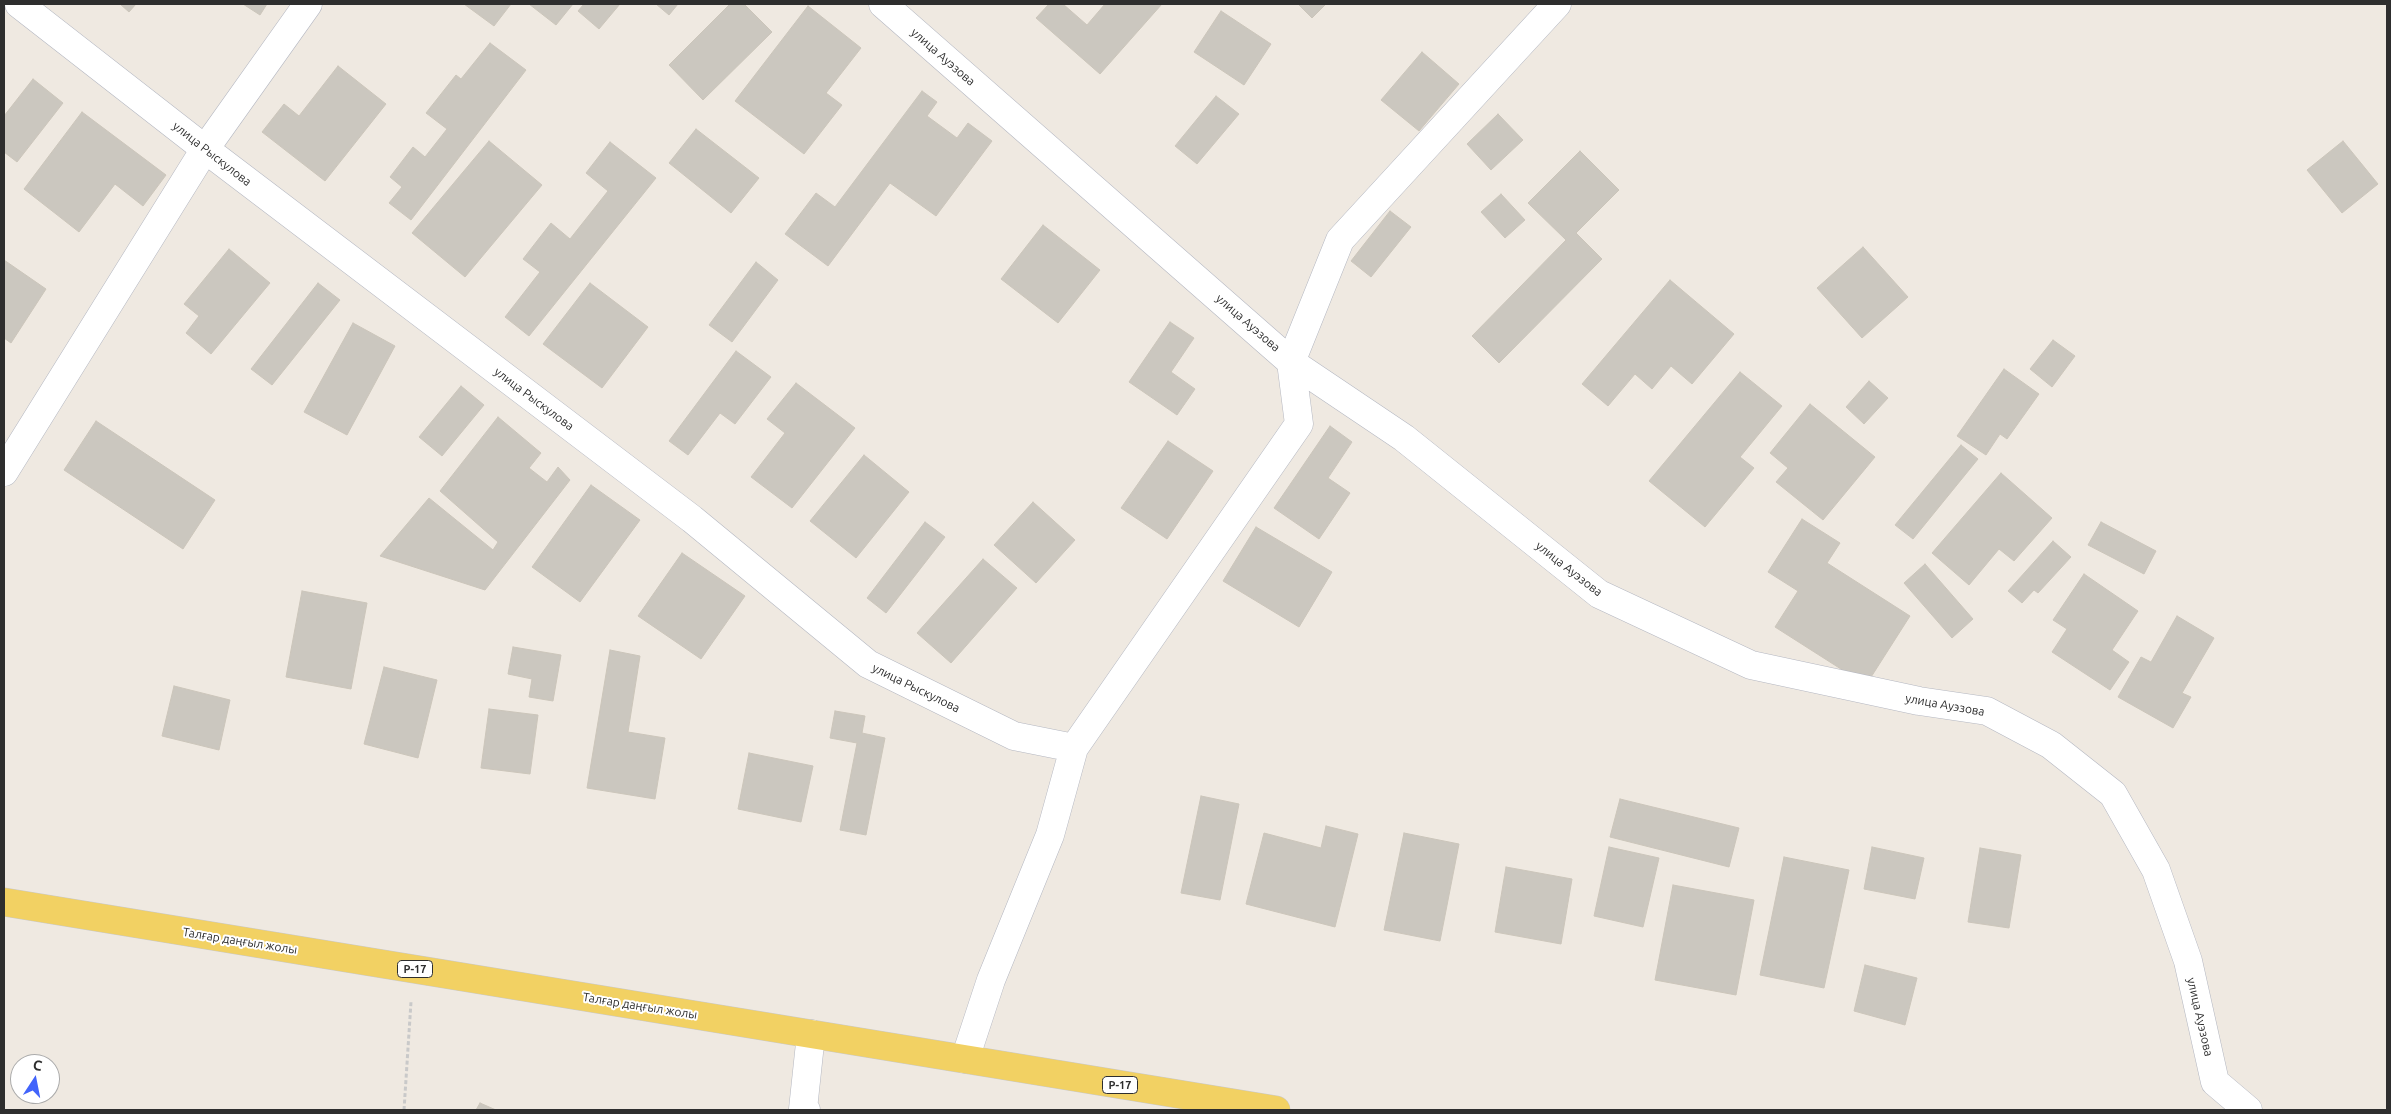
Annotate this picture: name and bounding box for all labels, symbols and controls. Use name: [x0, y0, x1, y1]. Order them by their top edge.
street label: улица Ауэзова: [908, 25, 978, 89]
street label: улица Рыскулова: [170, 119, 254, 189]
street label: улица Ауэзова: [1213, 291, 1283, 355]
street label: улица Рыскулова: [491, 364, 577, 434]
street label: улица Ауэзова: [1533, 539, 1605, 599]
street label: улица Рыскулова: [870, 661, 962, 715]
street label: улица Ауэзова: [1904, 691, 1986, 719]
street label: Талғар даңғыл жолы: [182, 925, 298, 957]
road number: P-17: [398, 961, 432, 978]
street label: улица Ауэзова: [2184, 976, 2216, 1058]
street label: Талғар даңғыл жолы: [582, 990, 698, 1022]
north arrow: [10, 1054, 60, 1104]
text: С: [32, 1057, 44, 1074]
road number: P-17: [1102, 1076, 1138, 1094]

